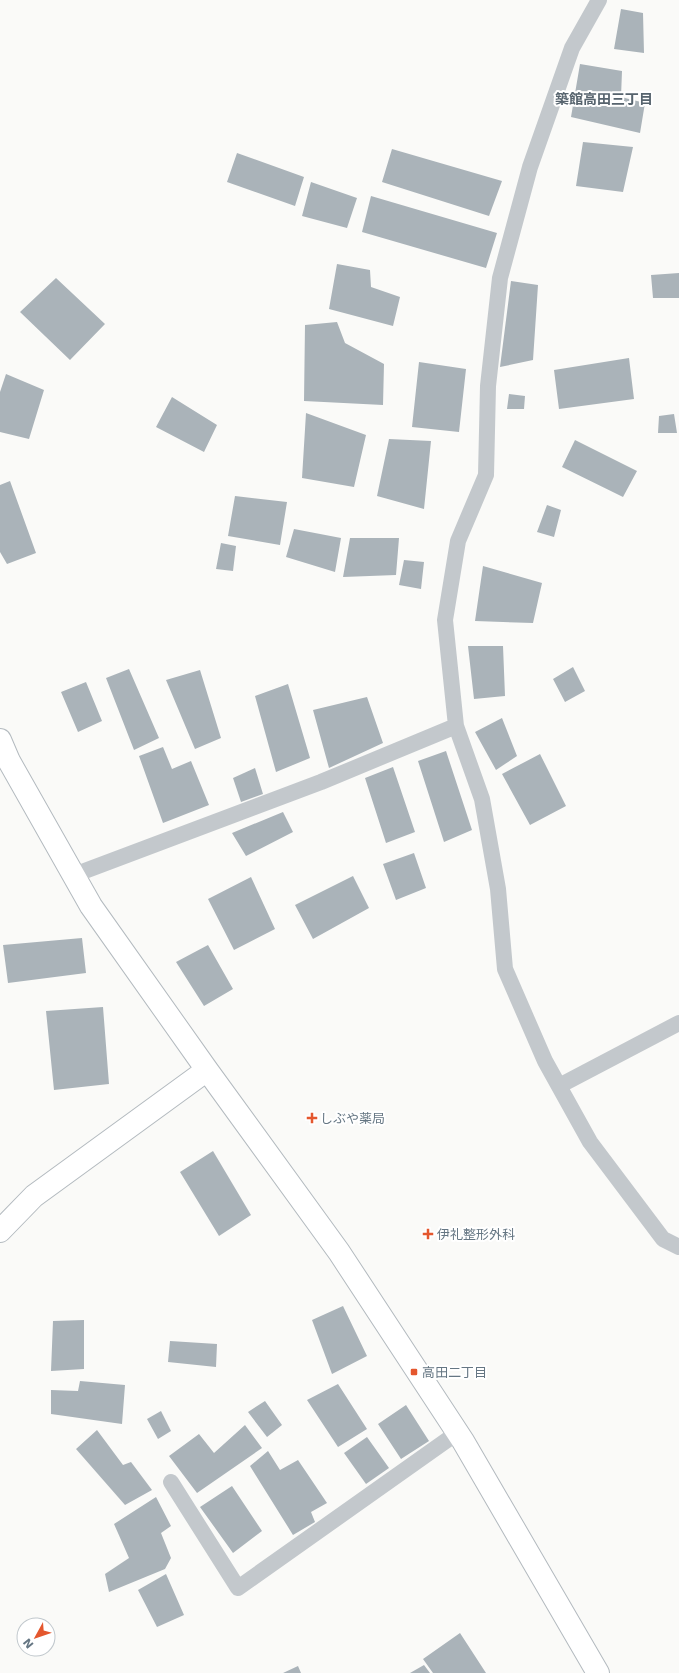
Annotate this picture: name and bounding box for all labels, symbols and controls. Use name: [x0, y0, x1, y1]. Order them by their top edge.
district label: 築館高田三丁目: [555, 91, 653, 107]
place label: しぶや薬局: [320, 1111, 385, 1126]
marker: しぶや薬局: [307, 1113, 317, 1123]
place label: 伊礼整形外科: [437, 1227, 515, 1242]
marker: 伊礼整形外科: [422, 1228, 434, 1240]
place label: 高田二丁目: [422, 1365, 487, 1380]
marker: 高田二丁目: [409, 1367, 419, 1377]
north arrow: [16, 1617, 56, 1657]
text: N: [21, 1635, 37, 1651]

